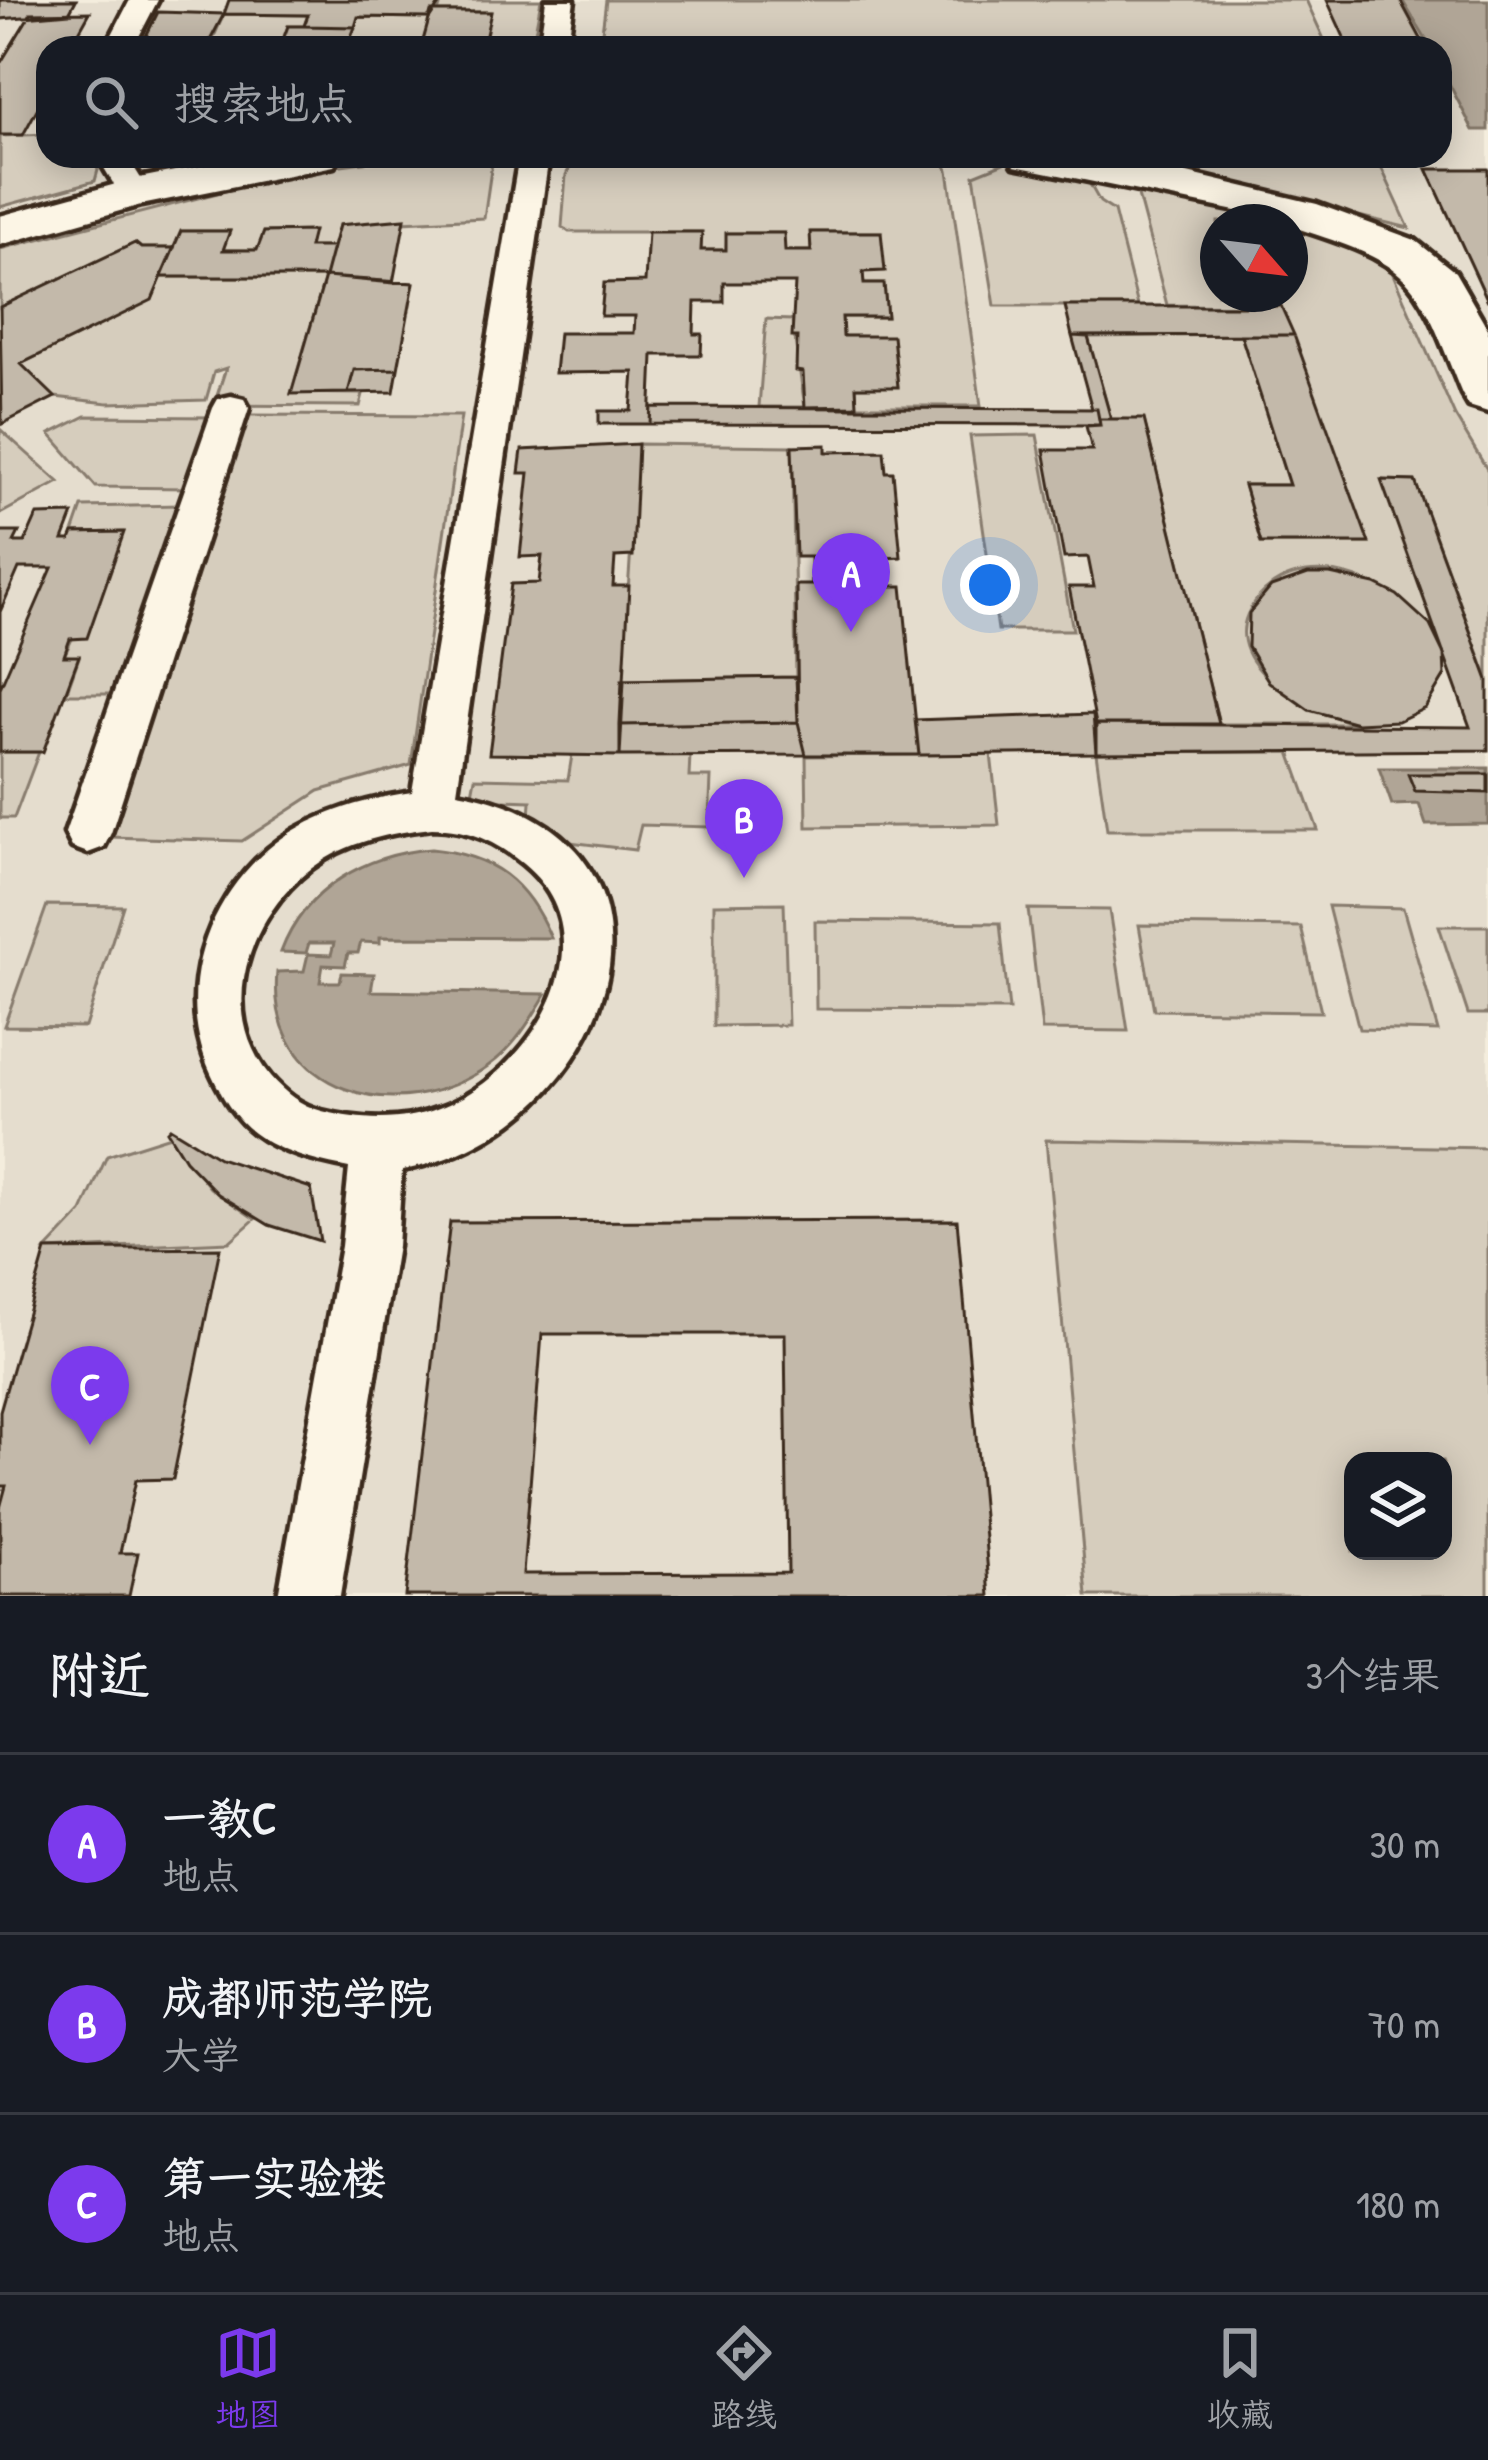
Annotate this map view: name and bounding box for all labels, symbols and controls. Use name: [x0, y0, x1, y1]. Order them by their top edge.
search box: [36, 36, 1452, 168]
icon: search: [78, 69, 144, 135]
text: 搜索地点: [174, 72, 354, 133]
north arrow: [1200, 204, 1308, 312]
pin: A: [812, 533, 890, 632]
your location: [960, 555, 1020, 615]
pin: B: [705, 779, 783, 878]
pin: C: [51, 1346, 129, 1445]
map controls: [1344, 1452, 1452, 1560]
button: layers: [1344, 1452, 1452, 1560]
text: 附近: [48, 1640, 150, 1709]
text: 3个结果: [1306, 1648, 1440, 1701]
text: 一教C: [162, 1787, 277, 1848]
text: A: [77, 1817, 97, 1870]
text: 30 m: [1370, 1817, 1440, 1870]
text: 地点: [162, 1848, 240, 1901]
text: 成都师范学院: [162, 1967, 432, 2028]
text: B: [77, 1997, 97, 2050]
text: 70 m: [1368, 1997, 1440, 2050]
text: 大学: [162, 2028, 240, 2081]
text: 第一实验楼: [162, 2147, 387, 2208]
text: C: [76, 2177, 98, 2230]
text: 180 m: [1356, 2177, 1440, 2230]
text: 地点: [162, 2208, 240, 2261]
tab: 地图: [215, 2320, 281, 2436]
tab: 路线: [711, 2320, 777, 2436]
tab: 收藏: [1207, 2320, 1273, 2436]

